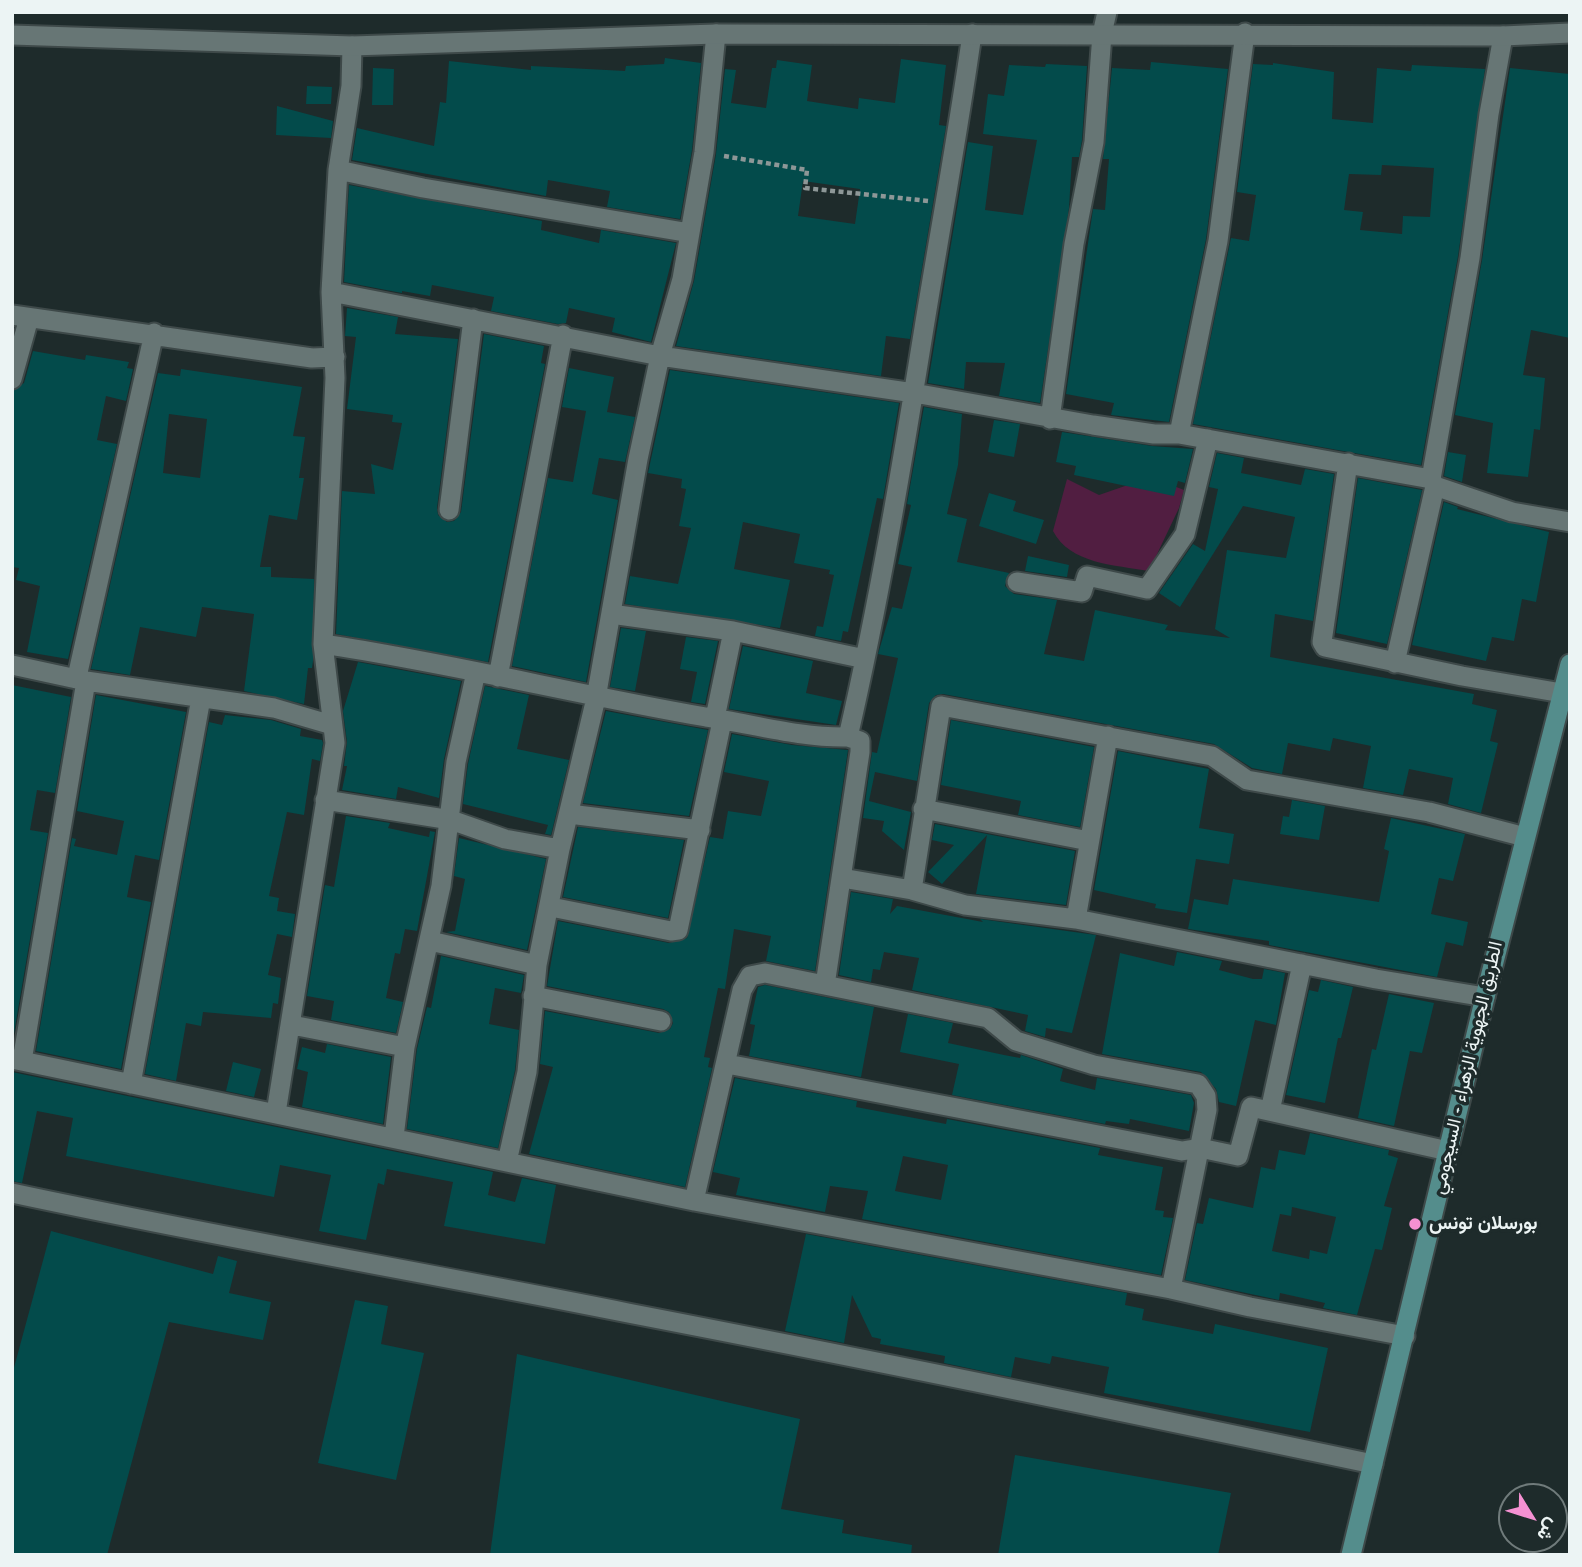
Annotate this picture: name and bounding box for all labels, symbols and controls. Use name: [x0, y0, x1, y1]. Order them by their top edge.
street label: الطريق الجهوية الزهراء - السيجومي: [1428, 939, 1508, 1197]
place label: بورسلان تونس: [1429, 1213, 1538, 1235]
marker: بورسلان تونس: [1407, 1216, 1423, 1232]
north arrow: [1498, 1483, 1568, 1553]
text: ش: [1532, 1514, 1564, 1545]

